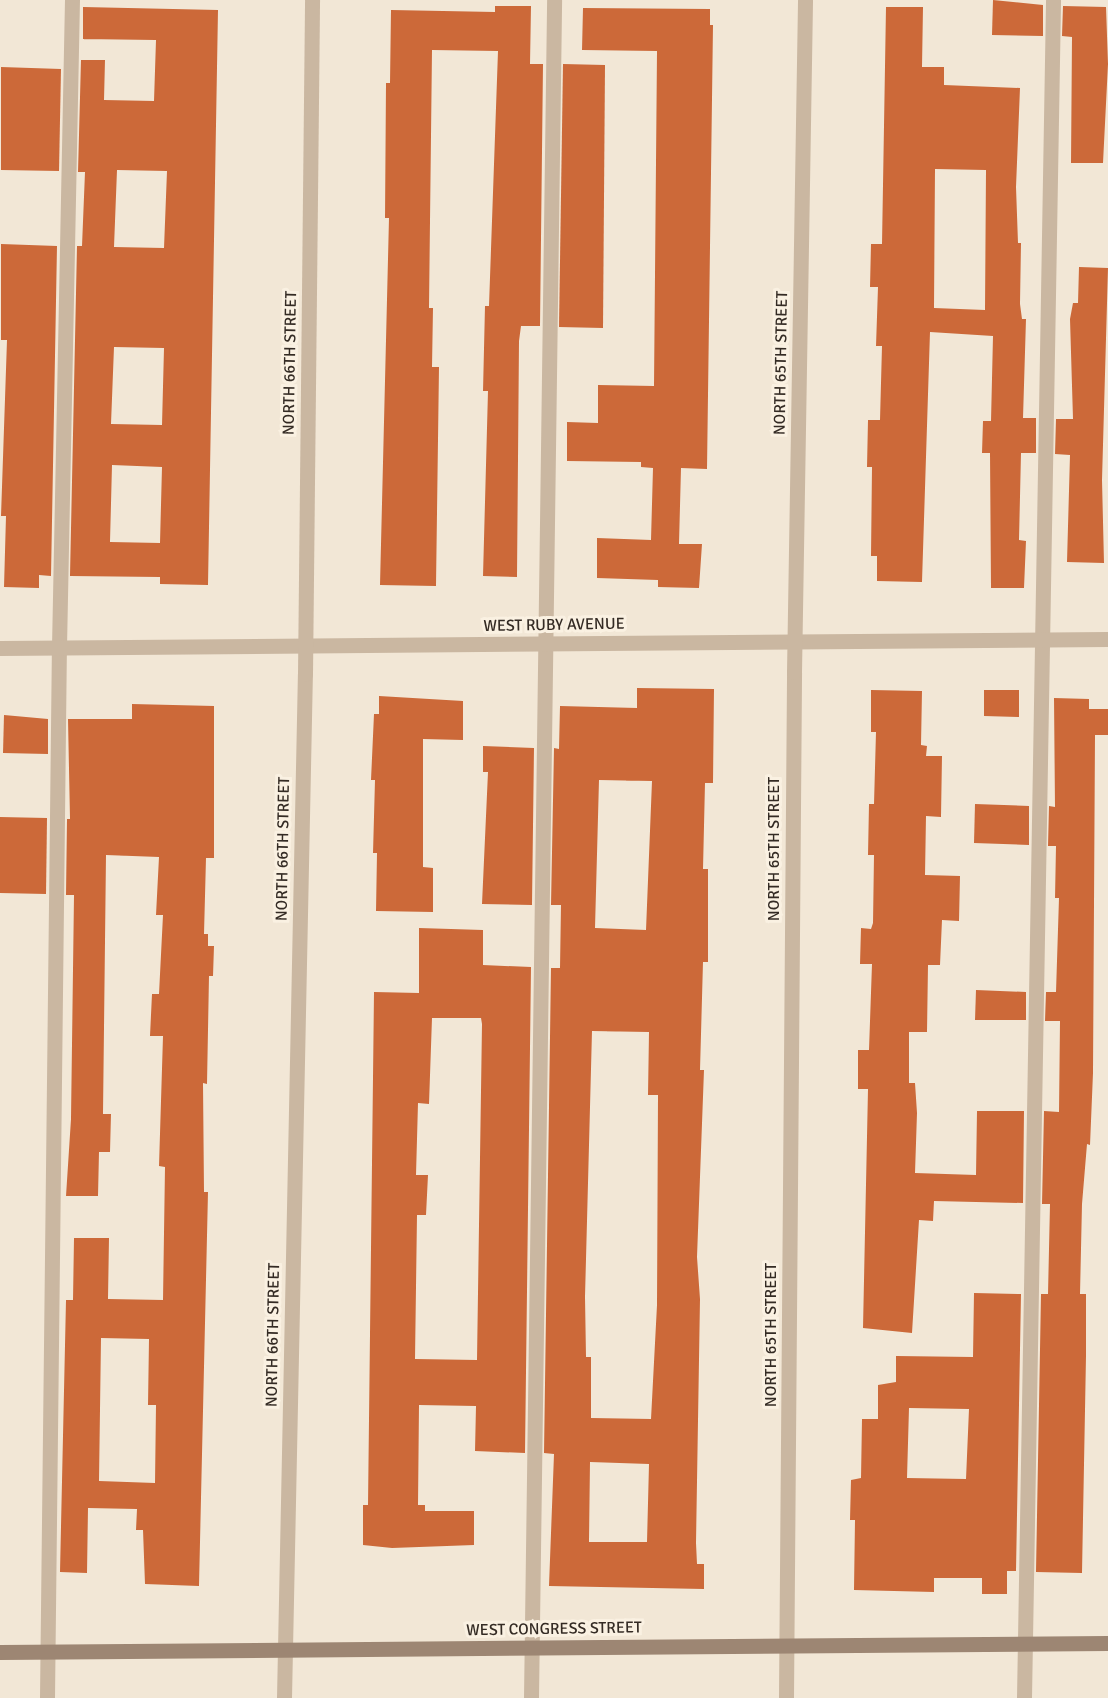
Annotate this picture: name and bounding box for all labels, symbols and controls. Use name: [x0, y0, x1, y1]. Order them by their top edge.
street label: NORTH 66TH STREET: [279, 291, 301, 435]
street label: NORTH 65TH STREET: [770, 291, 792, 435]
street label: WEST RUBY AVENUE: [483, 614, 625, 636]
street label: NORTH 66TH STREET: [272, 777, 294, 921]
street label: NORTH 65TH STREET: [764, 777, 784, 921]
street label: NORTH 66TH STREET: [262, 1263, 284, 1407]
street label: NORTH 65TH STREET: [761, 1263, 781, 1407]
street label: WEST CONGRESS STREET: [466, 1618, 642, 1640]

